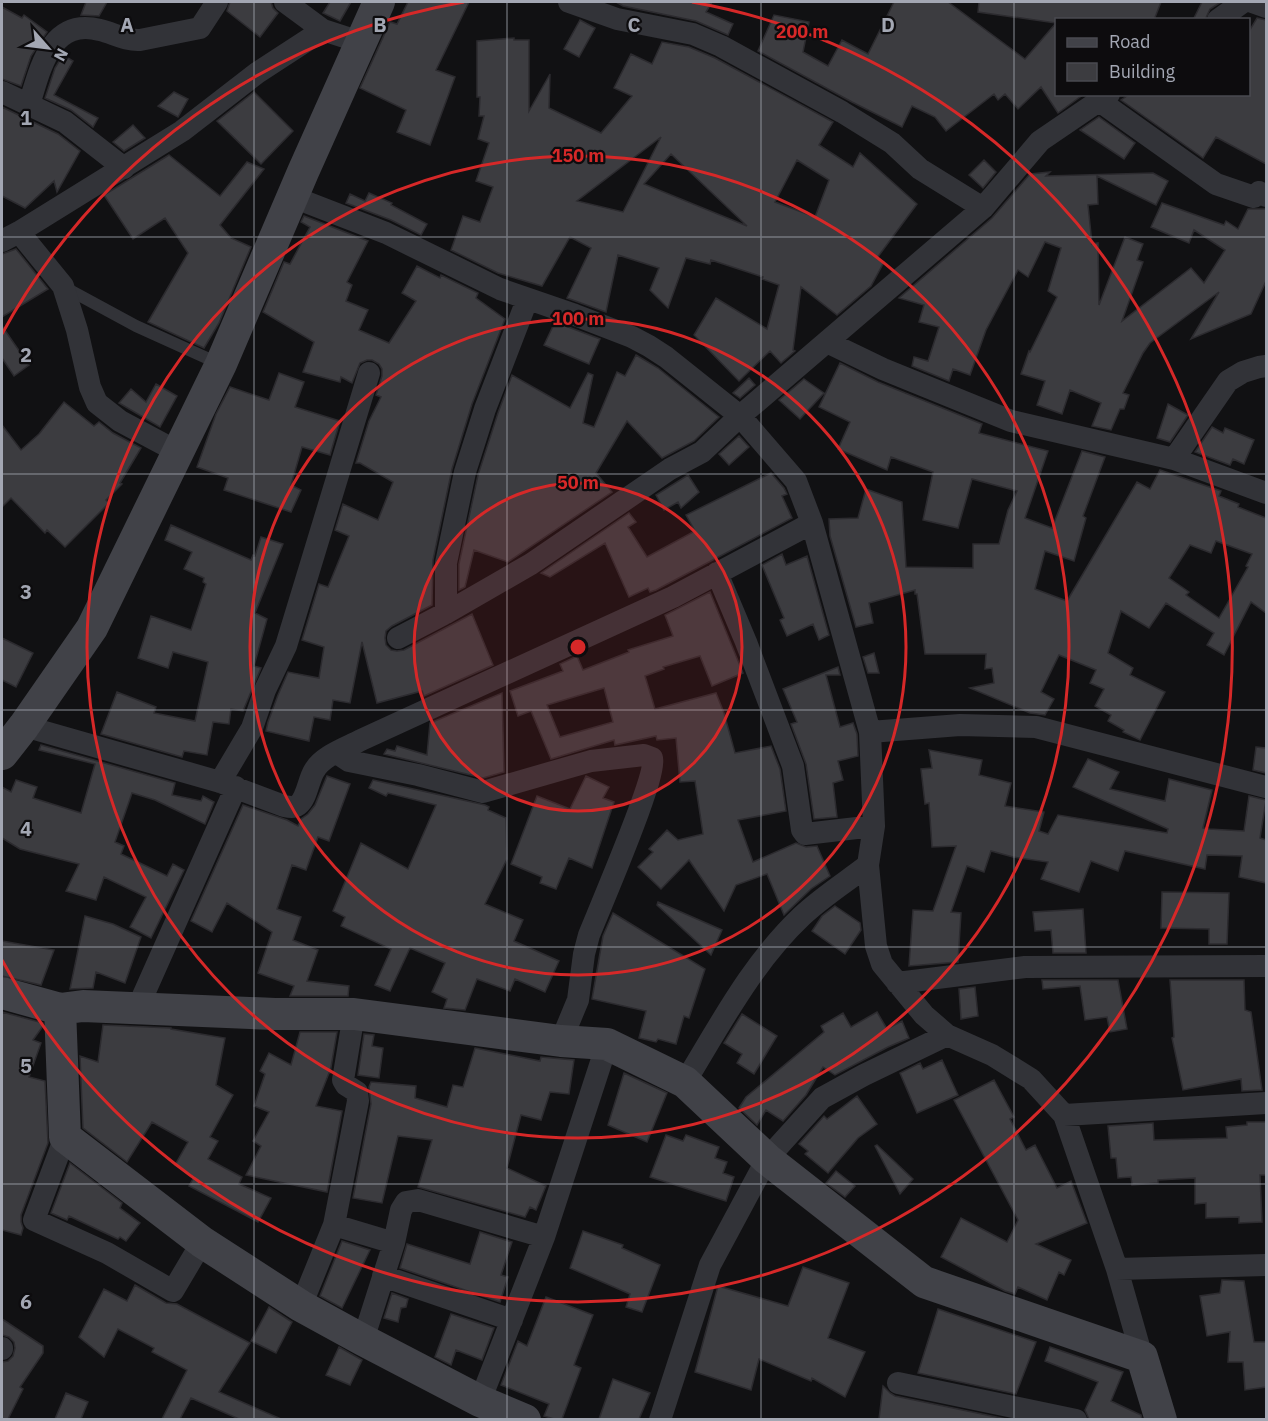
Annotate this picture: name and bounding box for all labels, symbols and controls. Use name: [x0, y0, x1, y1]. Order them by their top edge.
text: A: [120, 11, 134, 38]
text: B: [373, 11, 387, 38]
text: C: [627, 11, 641, 38]
text: D: [881, 11, 895, 38]
north arrow: [18, 18, 78, 78]
legend: [1055, 18, 1250, 96]
text: 200 m: [776, 20, 828, 43]
text: Road: [1109, 30, 1150, 53]
text: N: [50, 45, 73, 65]
text: Building: [1109, 60, 1176, 83]
text: 1: [20, 104, 32, 131]
text: 150 m: [552, 144, 604, 167]
text: 100 m: [552, 307, 604, 330]
text: 2: [20, 341, 32, 368]
text: 50 m: [557, 471, 599, 494]
text: 3: [20, 578, 32, 605]
centre of rings: [568, 637, 588, 657]
text: 4: [20, 815, 32, 842]
text: 5: [20, 1052, 32, 1079]
text: 6: [20, 1288, 32, 1315]

